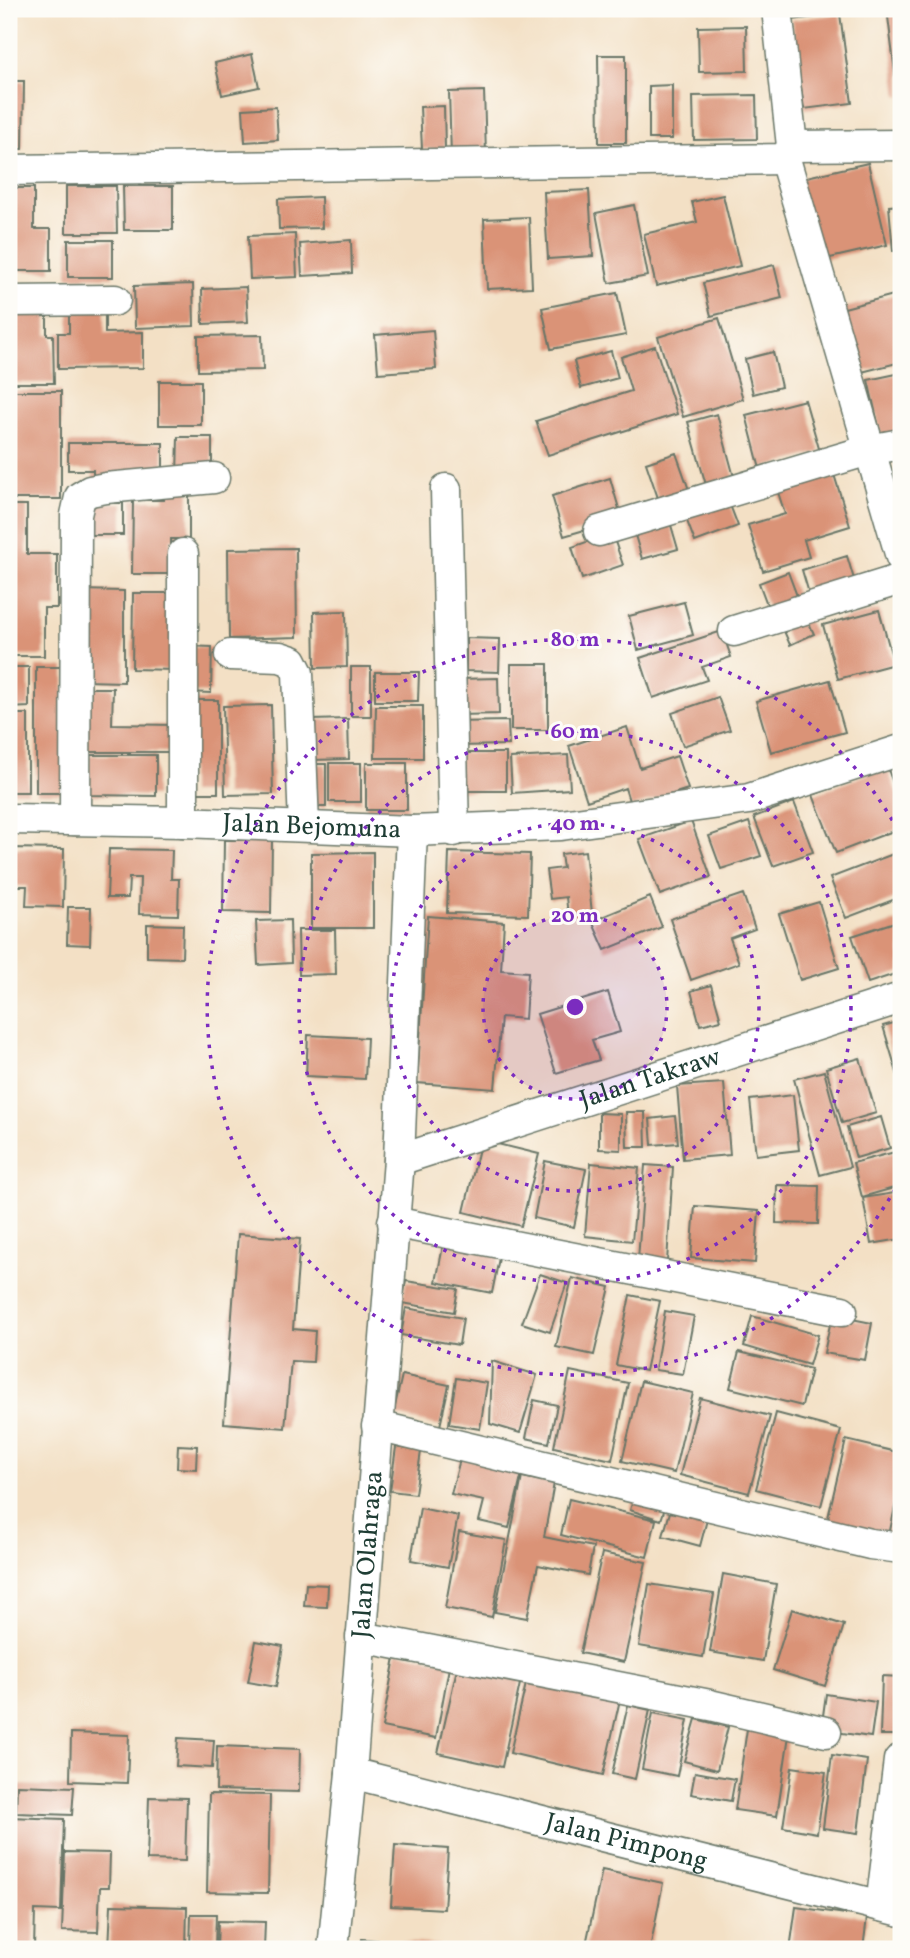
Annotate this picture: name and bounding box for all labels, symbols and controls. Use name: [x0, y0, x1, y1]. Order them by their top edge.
text: 80 m: [551, 626, 599, 655]
text: 60 m: [551, 718, 599, 747]
street label: Jalan Bejomuna: [222, 806, 402, 849]
text: 40 m: [550, 810, 600, 839]
text: 20 m: [551, 902, 599, 931]
centre of rings: [563, 995, 587, 1019]
street label: Jalan Takraw: [575, 1039, 725, 1119]
street label: Jalan Olahraga: [344, 1469, 393, 1640]
street label: Jalan Pimpong: [541, 1804, 712, 1880]

